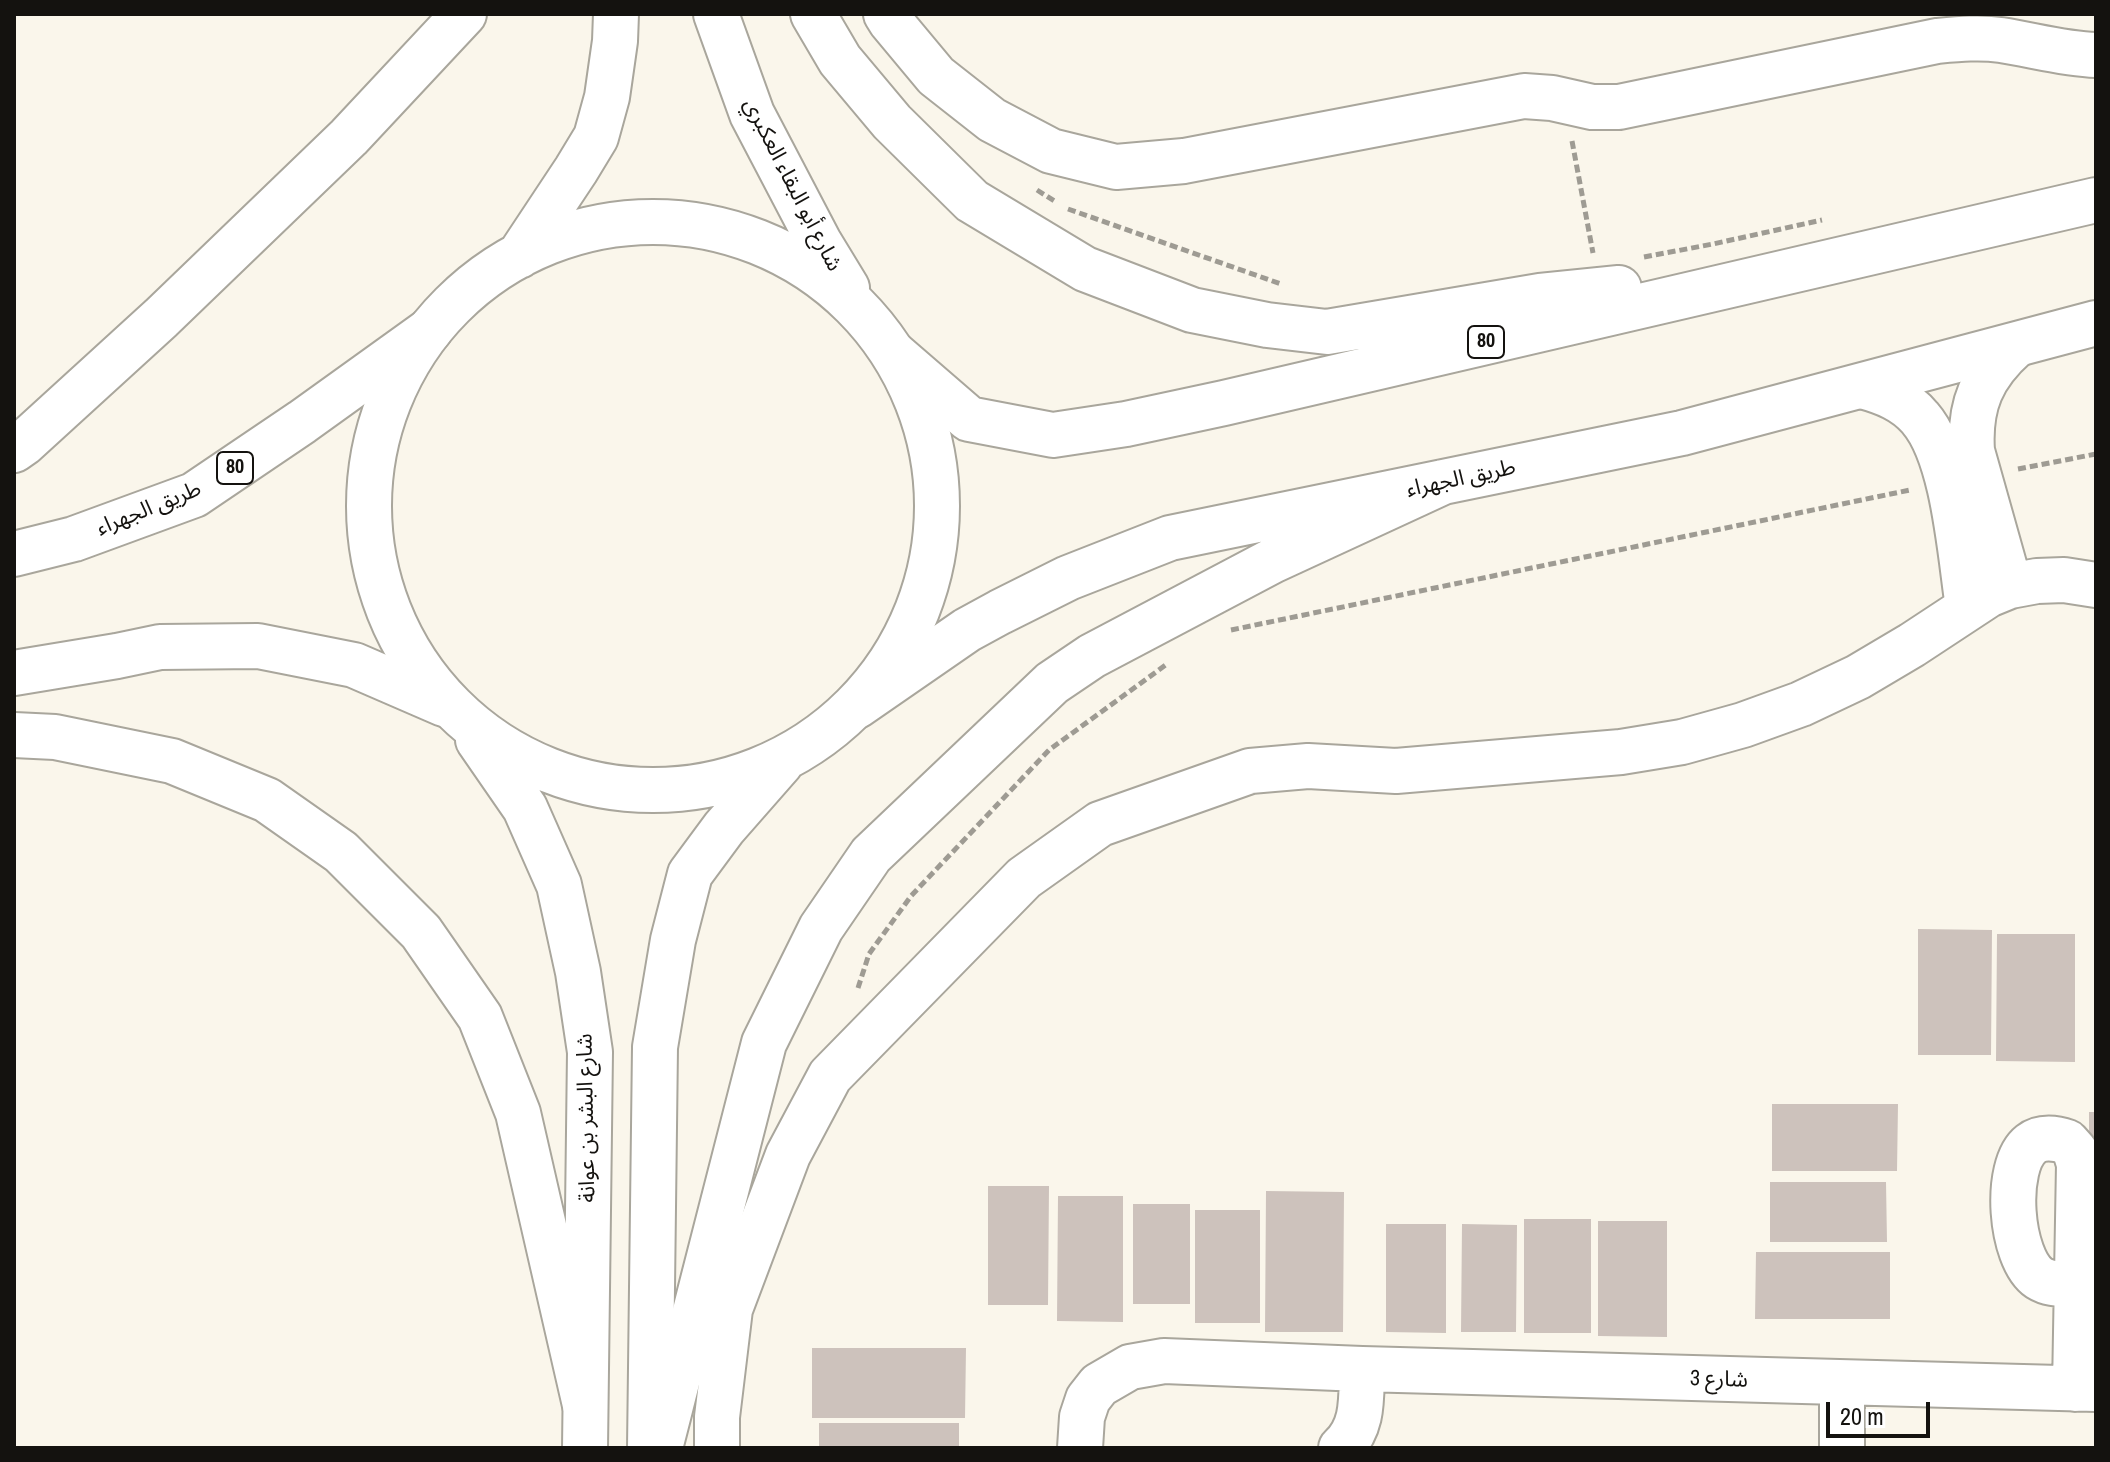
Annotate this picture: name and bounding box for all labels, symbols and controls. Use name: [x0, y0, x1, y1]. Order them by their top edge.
street label: شارع أبو البقاء العكبري: [737, 94, 847, 276]
road number: 80: [1468, 326, 1504, 358]
road number: 80: [217, 452, 253, 484]
street label: طريق الجهراء: [1404, 455, 1518, 503]
street label: طريق الجهراء: [93, 476, 205, 542]
street label: شارع البشر بن عوانة: [572, 1033, 602, 1203]
street label: شارع 3: [1690, 1366, 1748, 1394]
scale bar: [1830, 1386, 1934, 1436]
text: 20 m: [1840, 1400, 1884, 1432]

